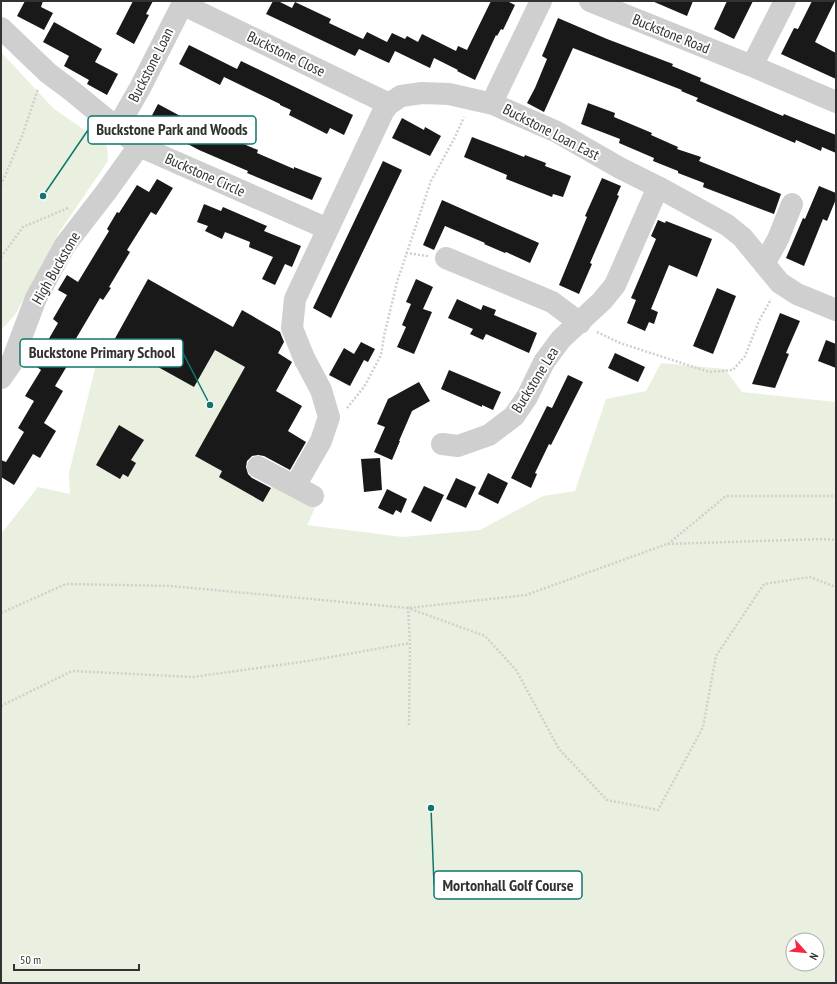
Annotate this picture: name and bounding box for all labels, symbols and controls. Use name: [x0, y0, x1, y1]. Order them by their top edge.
street label: Buckstone Road: [630, 9, 713, 58]
street label: Buckstone Loan: [124, 24, 177, 105]
street label: Buckstone Close: [244, 27, 328, 81]
street label: Buckstone Loan East: [500, 99, 603, 164]
callout: Buckstone Park and Woods: [88, 116, 256, 144]
text: Buckstone Park and Woods: [96, 119, 248, 139]
street label: Buckstone Circle: [162, 148, 248, 201]
street label: High Buckstone: [27, 228, 84, 307]
callout: Buckstone Primary School: [20, 339, 183, 367]
text: Buckstone Primary School: [29, 342, 175, 362]
street label: Buckstone Lea: [507, 343, 562, 416]
callout: Mortonhall Golf Course: [434, 871, 582, 899]
text: Mortonhall Golf Course: [442, 875, 574, 895]
north arrow: [785, 932, 825, 972]
scale bar: [14, 946, 139, 972]
text: N: [806, 951, 821, 962]
text: 50 m: [20, 952, 41, 967]

